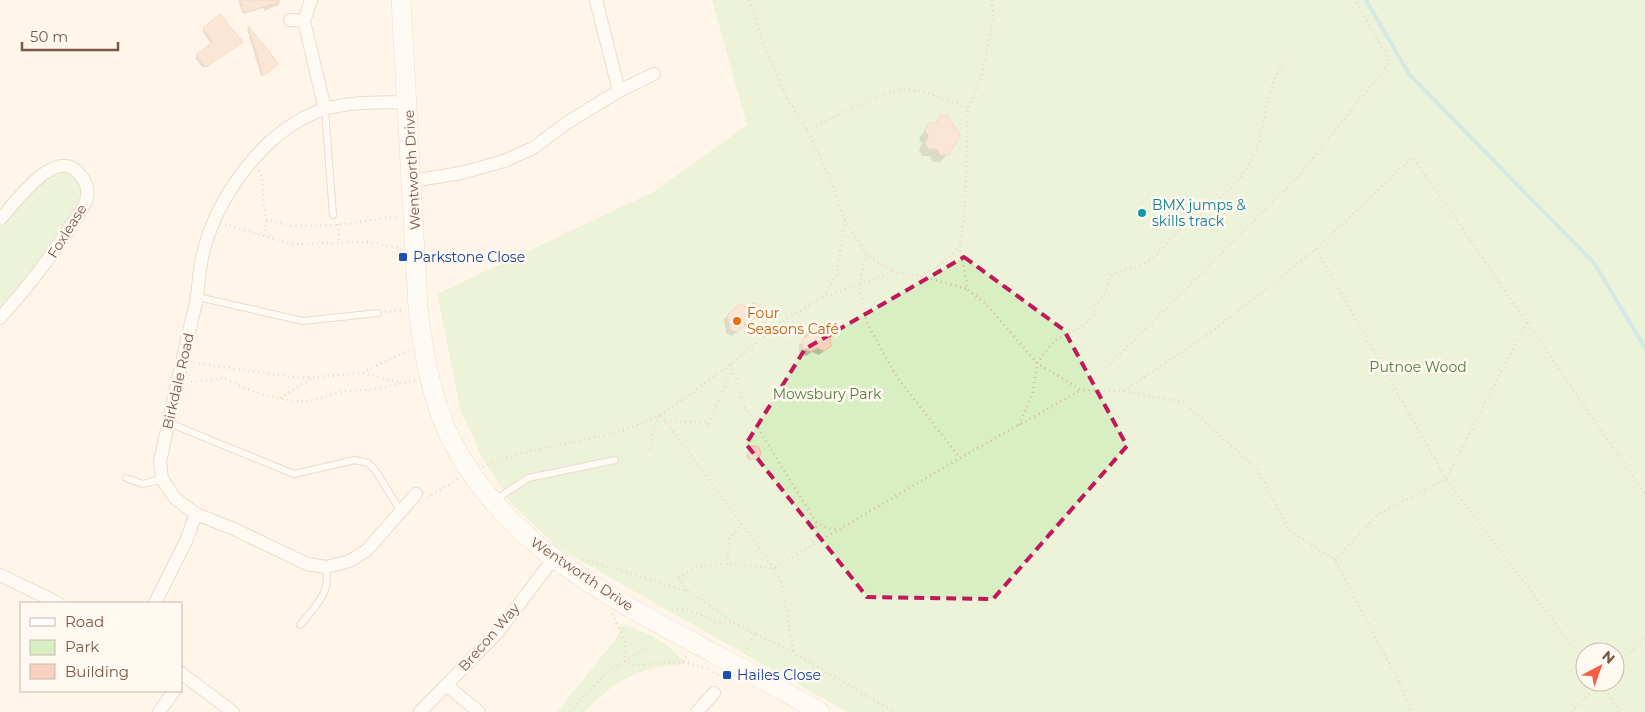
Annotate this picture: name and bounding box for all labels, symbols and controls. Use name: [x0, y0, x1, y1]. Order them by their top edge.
scale bar: [22, 20, 119, 52]
text: 50 m: [30, 27, 68, 46]
street label: Wentworth Drive: [400, 109, 424, 231]
place label: BMX jumps & skills track: [1152, 196, 1247, 230]
street label: Foxlease: [43, 201, 91, 261]
marker: BMX jumps & skills track: [1136, 207, 1148, 219]
place label: Parkstone Close: [413, 248, 525, 266]
marker: Parkstone Close: [397, 251, 409, 263]
place label: Four Seasons Café: [747, 304, 839, 338]
marker: Four Seasons Café: [731, 315, 743, 327]
street label: Birkdale Road: [158, 331, 198, 431]
park label: Putnoe Wood: [1369, 358, 1467, 376]
park label: Mowsbury Park: [773, 385, 882, 403]
street label: Wentworth Drive: [527, 533, 637, 615]
street label: Brecon Way: [454, 599, 524, 675]
legend: [20, 602, 182, 692]
text: Road: [65, 612, 104, 631]
text: Park: [65, 637, 99, 656]
north arrow: [1575, 642, 1625, 692]
text: N: [1598, 647, 1619, 668]
text: Building: [65, 662, 129, 681]
place label: Hailes Close: [737, 666, 821, 684]
marker: Hailes Close: [721, 669, 733, 681]

